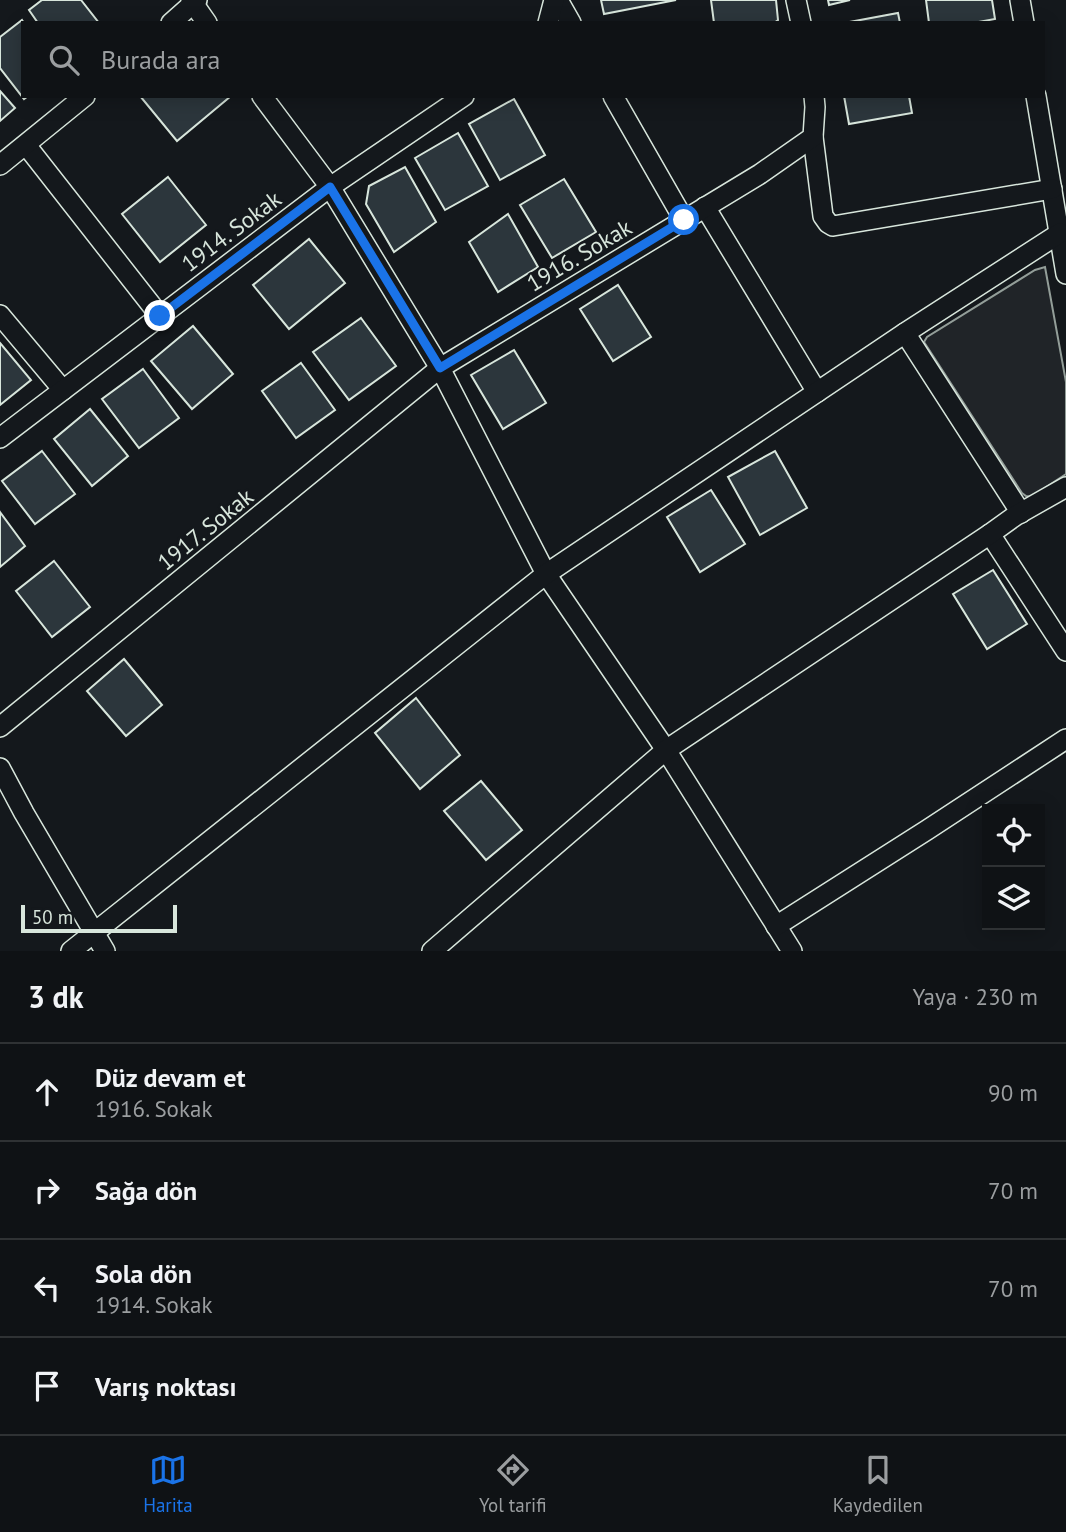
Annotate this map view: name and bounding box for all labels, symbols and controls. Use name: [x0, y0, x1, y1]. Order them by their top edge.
search box: [21, 21, 1045, 98]
icon: search: [45, 41, 83, 79]
text: Burada ara: [101, 43, 220, 76]
street label: 1914. Sokak: [175, 184, 287, 278]
route start: [668, 204, 699, 235]
street label: 1916. Sokak: [521, 212, 637, 298]
route end: [144, 300, 175, 331]
street label: 1917. Sokak: [151, 482, 259, 576]
map controls: [982, 804, 1045, 930]
button: locate: [982, 804, 1045, 867]
button: layers: [982, 867, 1045, 930]
scale bar: [21, 902, 177, 934]
text: 50 m: [32, 905, 73, 929]
text: 3 dk: [28, 977, 84, 1016]
text: Yaya · 230 m: [912, 982, 1038, 1011]
text: Düz devam et: [95, 1061, 245, 1094]
icon: ahead: [28, 1073, 66, 1111]
text: 90 m: [988, 1078, 1038, 1107]
text: 1916. Sokak: [95, 1094, 212, 1123]
icon: right: [28, 1171, 66, 1209]
text: Sağa dön: [95, 1174, 197, 1207]
text: 70 m: [988, 1176, 1038, 1205]
text: Sola dön: [95, 1257, 192, 1290]
icon: left: [28, 1269, 66, 1307]
text: 70 m: [988, 1274, 1038, 1303]
text: 1914. Sokak: [95, 1290, 212, 1319]
icon: arrive: [28, 1367, 66, 1405]
text: Varış noktası: [95, 1370, 237, 1403]
tab: Harita: [143, 1451, 193, 1517]
tab: Yol tarifi: [479, 1451, 546, 1517]
tab: Kaydedilen: [833, 1451, 923, 1517]

